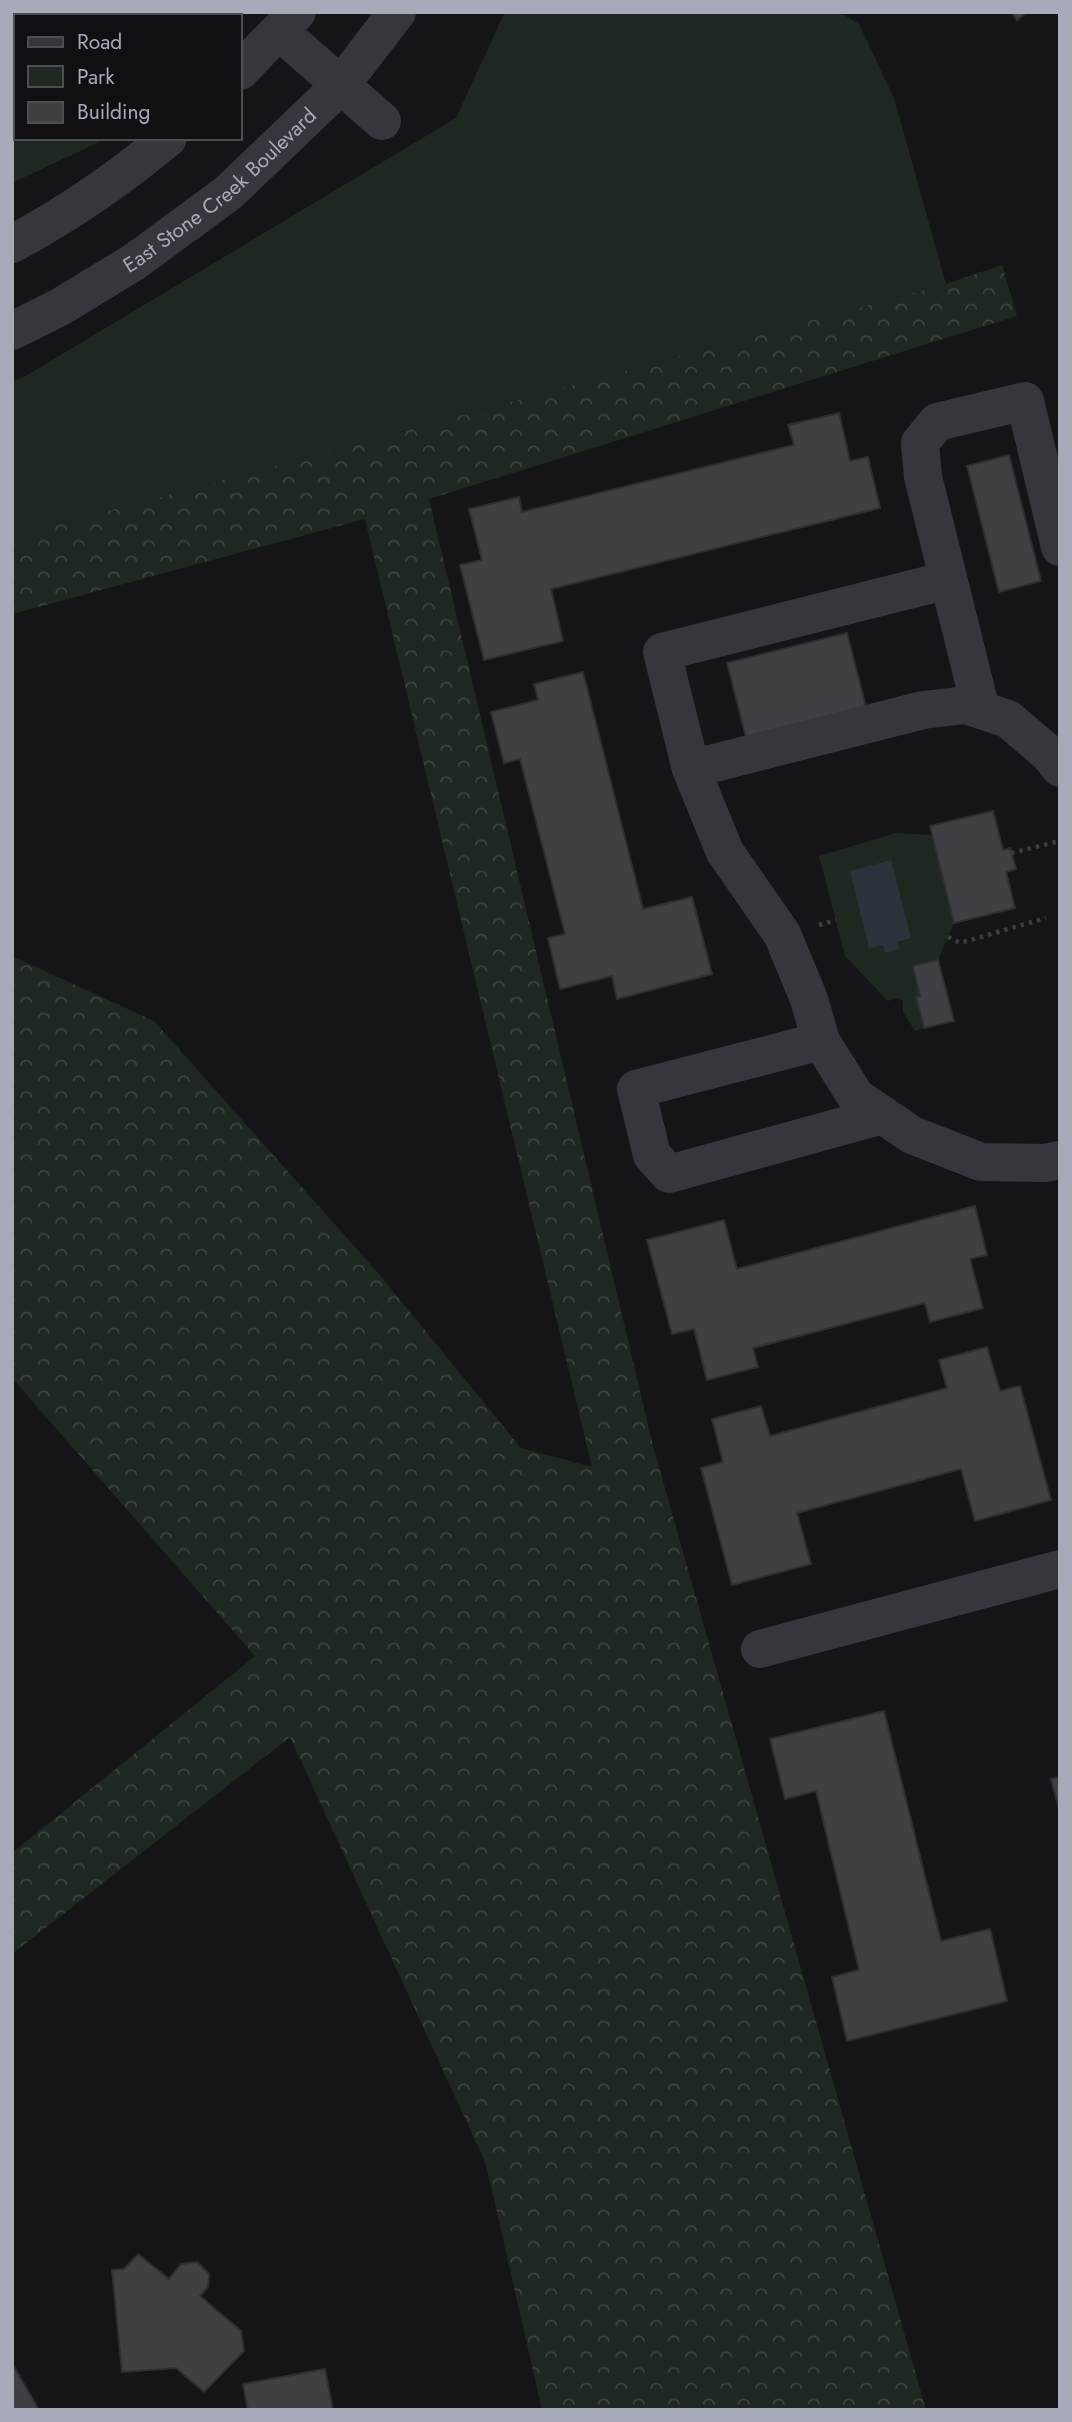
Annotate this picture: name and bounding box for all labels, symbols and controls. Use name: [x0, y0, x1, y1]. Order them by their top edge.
legend: [14, 14, 242, 140]
text: Road: [77, 27, 122, 57]
text: Park: [77, 62, 115, 92]
text: Building: [77, 97, 150, 127]
street label: East Stone Creek Boulevard: [117, 101, 323, 280]

